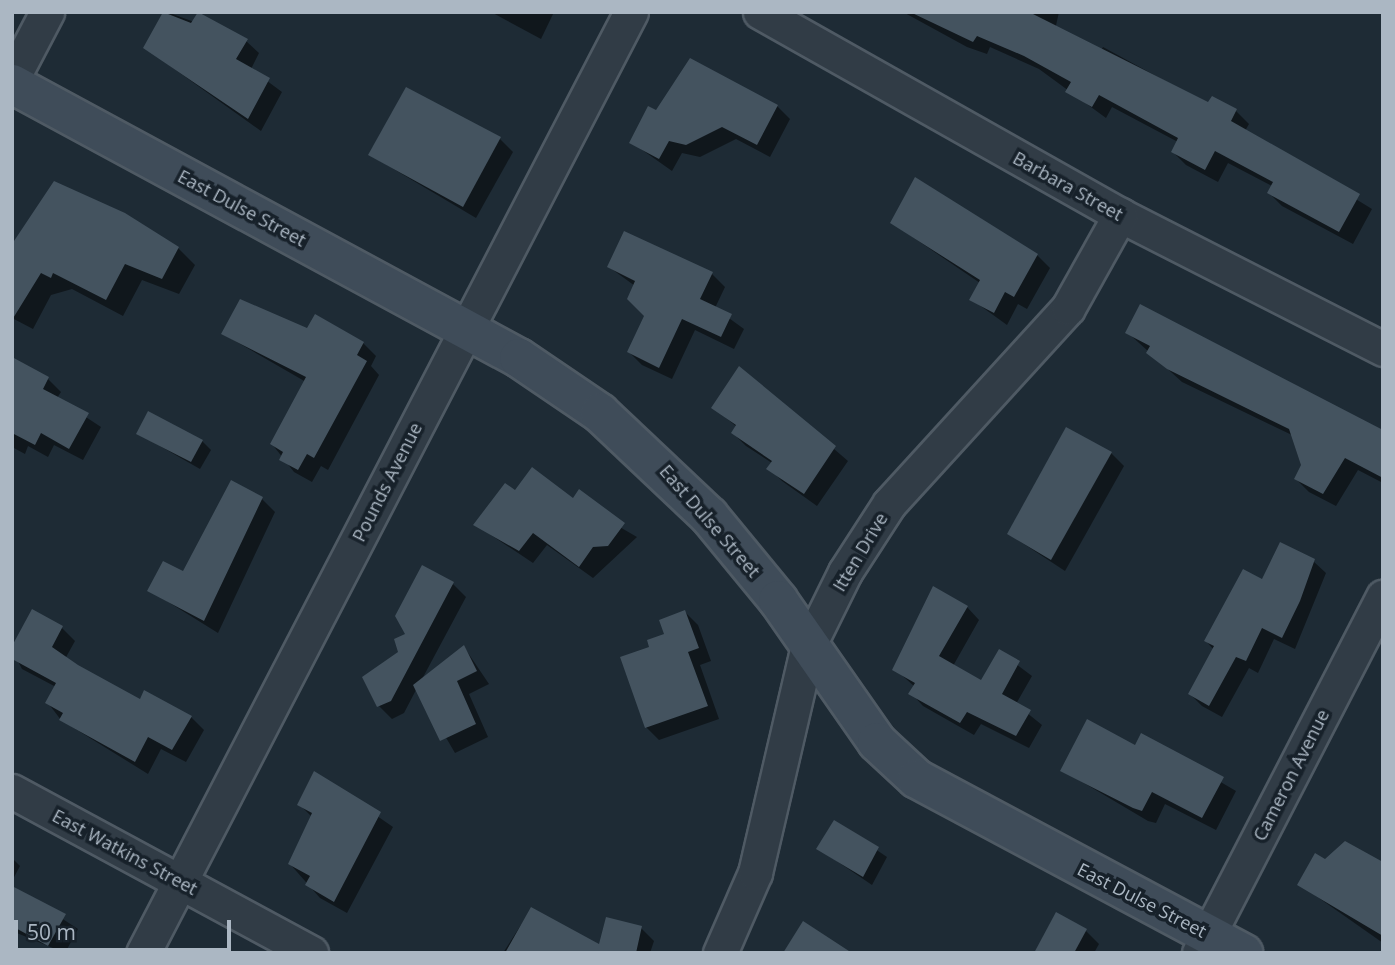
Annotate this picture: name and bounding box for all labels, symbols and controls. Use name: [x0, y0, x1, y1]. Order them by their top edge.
street label: Barbara Street: [1009, 147, 1127, 225]
street label: East Dulse Street: [174, 165, 310, 251]
street label: Pounds Avenue: [348, 419, 426, 545]
street label: East Dulse Street: [655, 460, 765, 582]
street label: Itten Drive: [828, 509, 892, 595]
street label: Cameron Avenue: [1249, 706, 1333, 844]
street label: East Watkins Street: [49, 805, 201, 899]
street label: East Dulse Street: [1074, 858, 1210, 942]
scale bar: [18, 906, 234, 950]
text: 50 m: [27, 918, 76, 946]

